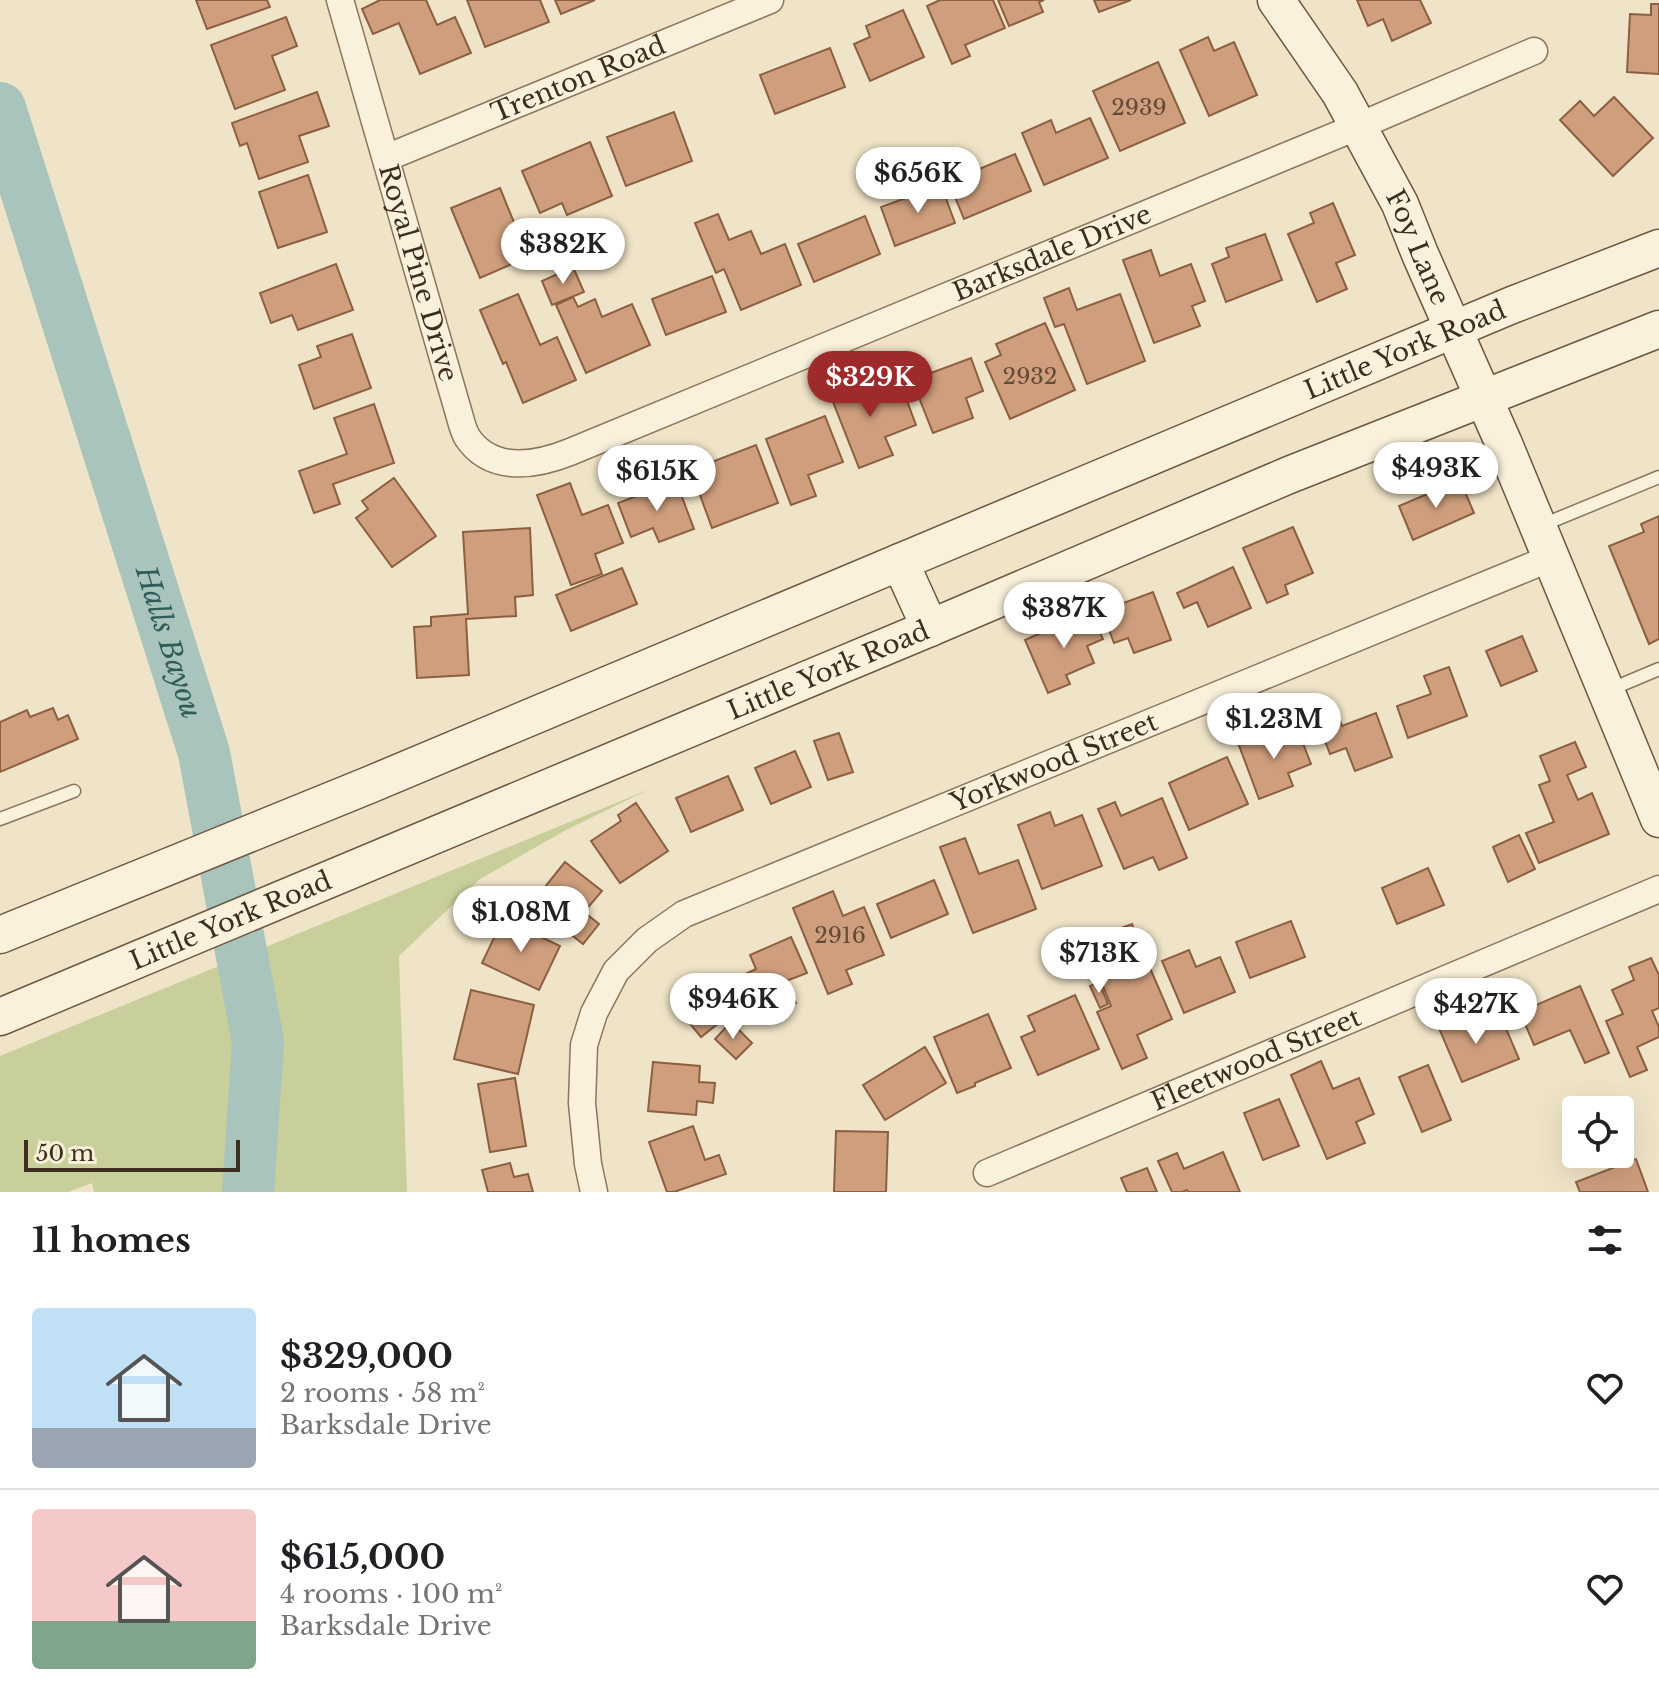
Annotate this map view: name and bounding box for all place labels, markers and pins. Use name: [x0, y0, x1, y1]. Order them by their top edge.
pin: $656K: [862, 147, 974, 215]
pin: $382K: [507, 218, 619, 286]
pin: $329K: [814, 351, 926, 419]
pin: $493K: [1380, 442, 1492, 510]
pin: $615K: [601, 445, 713, 513]
pin: $387K: [1008, 582, 1120, 650]
pin: $1.23M: [1209, 693, 1339, 761]
pin: $1.08M: [456, 886, 586, 954]
pin: $713K: [1043, 927, 1155, 995]
pin: $946K: [677, 973, 789, 1041]
pin: $427K: [1420, 978, 1532, 1046]

